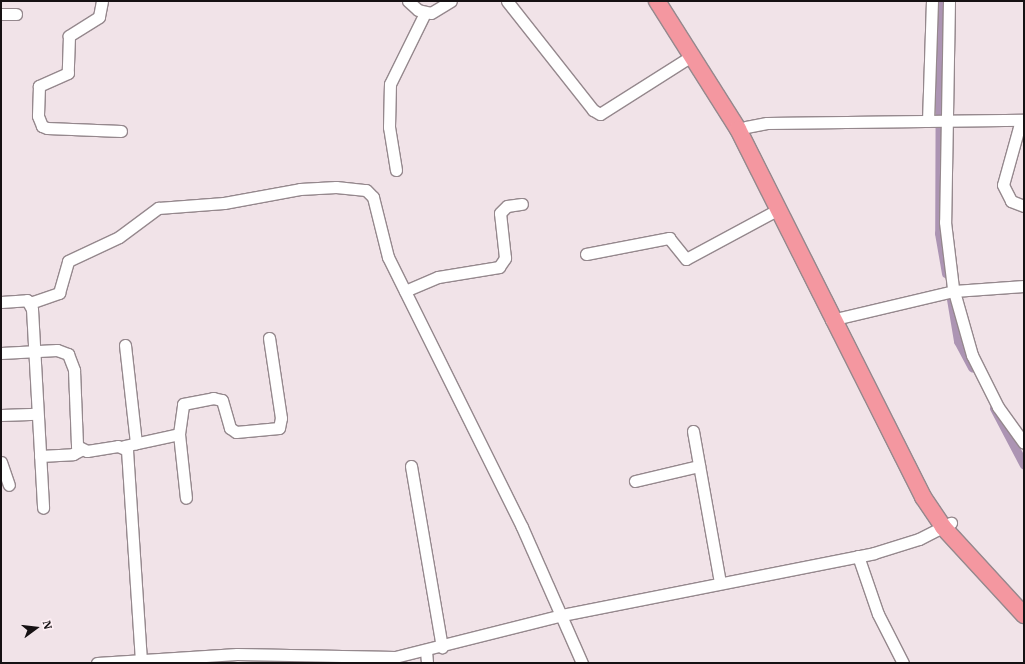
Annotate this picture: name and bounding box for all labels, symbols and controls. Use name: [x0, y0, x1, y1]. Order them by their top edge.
north arrow: [16, 608, 56, 648]
text: N: [40, 619, 55, 631]

